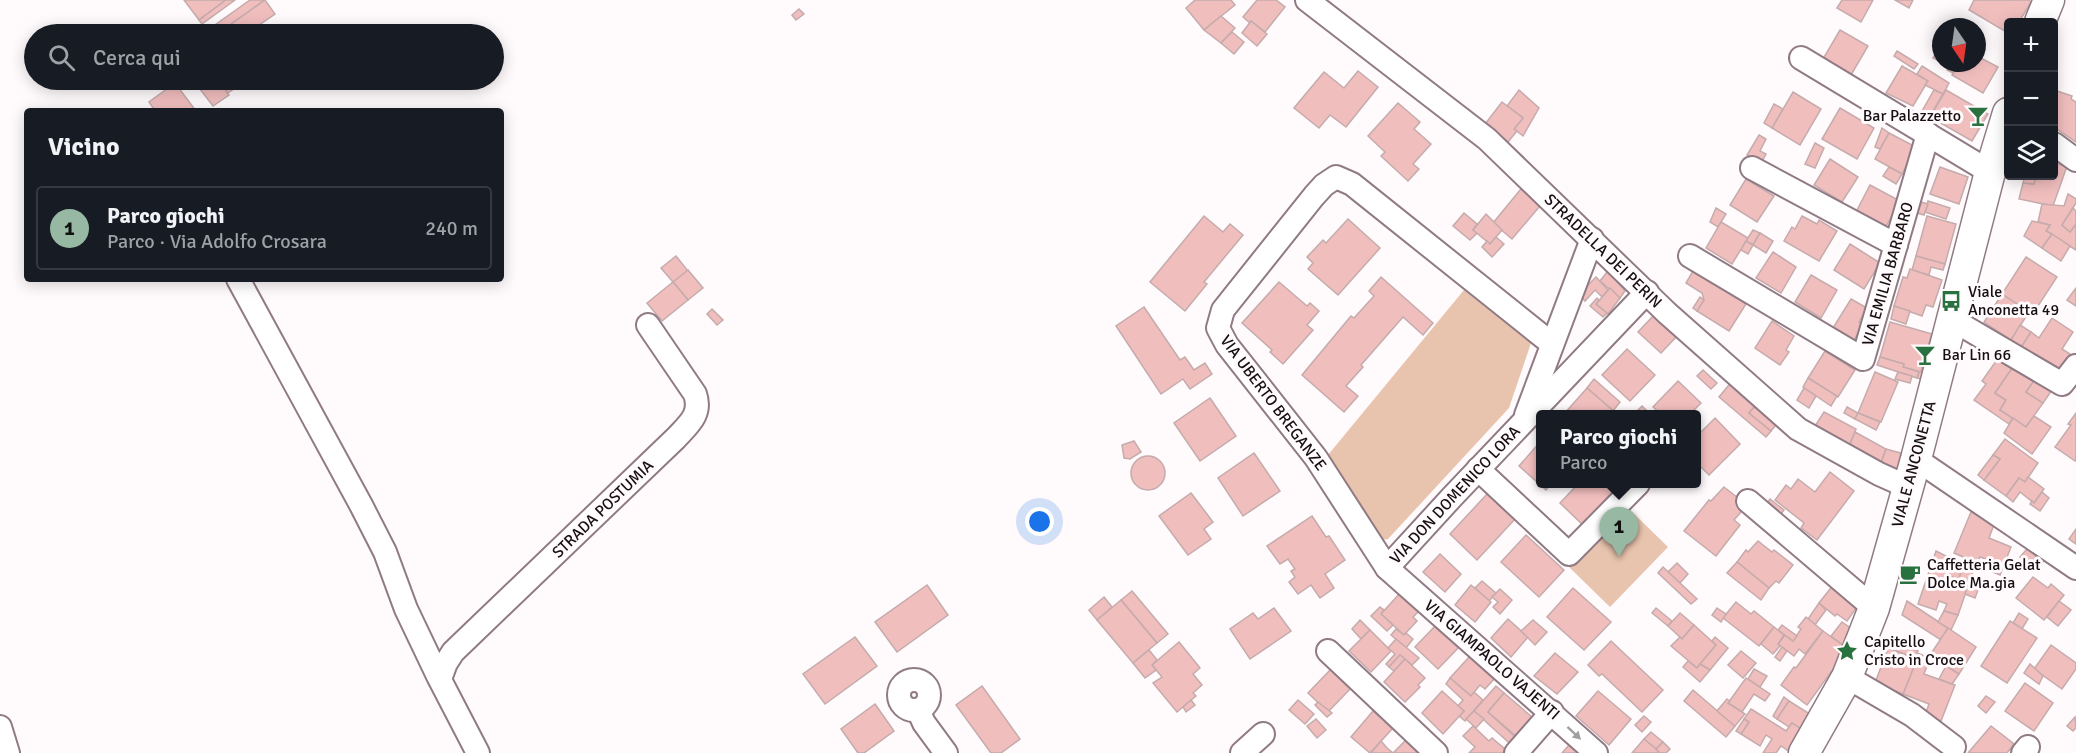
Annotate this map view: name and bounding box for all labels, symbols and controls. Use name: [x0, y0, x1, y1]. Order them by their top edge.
north arrow: [1932, 18, 1986, 72]
map controls: [2004, 18, 2058, 180]
button: +: [2004, 18, 2058, 72]
search box: [24, 24, 504, 90]
icon: search: [45, 41, 78, 74]
text: Cerca qui: [93, 44, 181, 71]
button: −: [2004, 72, 2058, 126]
bar icon: Bar Palazzetto: [1966, 104, 1990, 128]
place label: Bar Palazzetto: [1863, 106, 1961, 126]
button: layers: [2004, 126, 2058, 180]
text: Vicino: [48, 131, 120, 163]
street label: STRADELLA DEI PERIN: [1540, 190, 1666, 312]
street label: VIA EMILIA BARBARO: [1858, 200, 1918, 348]
text: Parco giochi: [107, 202, 225, 229]
text: 1: [64, 216, 75, 241]
text: 240 m: [425, 216, 478, 241]
text: Parco · Via Adolfo Crosara: [107, 229, 327, 254]
place label: Viale Anconetta 49: [1968, 282, 2059, 320]
bus stop icon: Viale Anconetta 49: [1939, 289, 1963, 313]
street label: VIA UBERTO BREGANZE: [1215, 331, 1331, 475]
bar icon: Bar Lin 66: [1913, 343, 1937, 367]
place label: Bar Lin 66: [1942, 345, 2011, 365]
street label: VIALE ANCONETTA: [1888, 398, 1941, 529]
popup: [1536, 410, 1701, 488]
street label: VIA DON DOMENICO LORA: [1386, 421, 1525, 568]
text: Parco giochi: [1560, 423, 1677, 450]
text: Parco: [1560, 450, 1607, 475]
street label: STRADA POSTUMIA: [548, 455, 658, 562]
your location: [1025, 507, 1054, 536]
pin: 1: [1600, 508, 1638, 557]
place label: Caffetteria Gelat Dolce Ma.gia: [1927, 555, 2041, 593]
cafe icon: Caffetteria Gelat Dolce Ma.gia: [1898, 562, 1922, 586]
street label: VIA GIAMPAOLO VAJENTI: [1420, 596, 1564, 724]
place label: Capitello Cristo in Croce: [1864, 632, 1964, 670]
place icon: Capitello Cristo in Croce: [1835, 639, 1859, 663]
one-way arrow: [1566, 726, 1581, 739]

